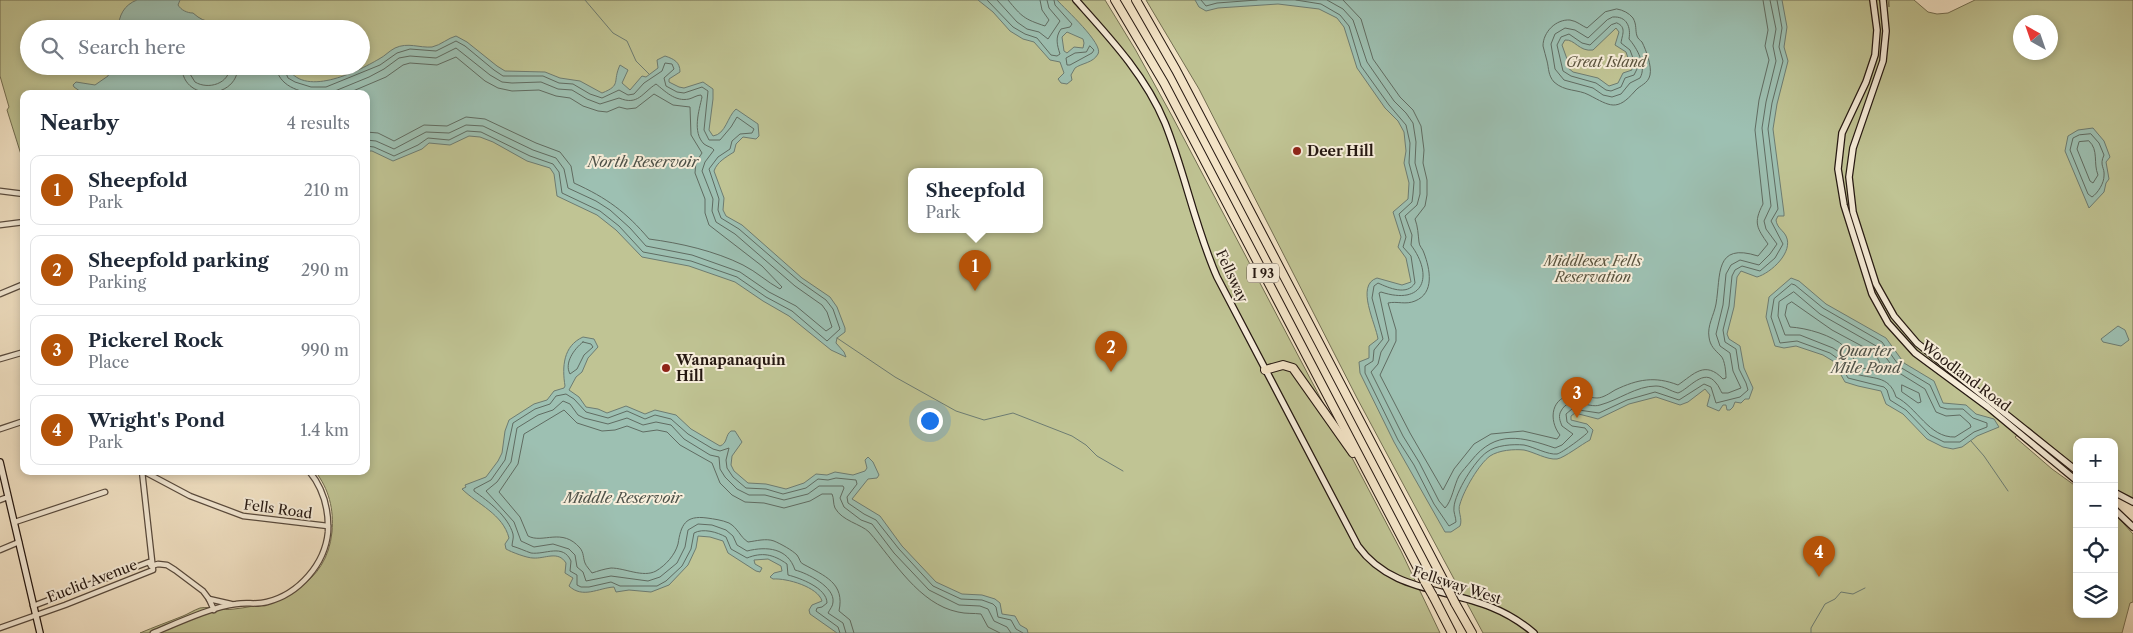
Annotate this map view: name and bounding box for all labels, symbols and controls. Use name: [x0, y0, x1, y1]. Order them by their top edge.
north arrow: [2013, 15, 2058, 60]
search box: [20, 20, 370, 75]
icon: search: [38, 34, 66, 62]
text: Search here: [78, 36, 186, 59]
park label: Great Island: [1566, 53, 1648, 71]
text: Nearby: [40, 110, 119, 135]
text: 4 results: [287, 113, 350, 133]
place label: Deer Hill: [1307, 142, 1374, 160]
marker: Deer Hill: [1291, 145, 1303, 157]
water label: North Reservoir: [587, 152, 699, 171]
popup: [908, 168, 1043, 233]
text: Sheepfold: [88, 169, 188, 192]
text: Sheepfold: [926, 179, 1025, 202]
text: 1: [53, 180, 61, 200]
text: 210 m: [304, 180, 349, 200]
text: Park: [88, 192, 123, 212]
text: Park: [926, 202, 960, 222]
street label: Fellsway: [1212, 247, 1252, 306]
text: Sheepfold parking: [88, 249, 269, 272]
pin: 1: [959, 250, 991, 291]
park label: Middlesex Fells Reservation: [1542, 252, 1643, 286]
text: 2: [52, 260, 62, 280]
text: 290 m: [301, 260, 349, 280]
road number: I 93: [1247, 264, 1279, 282]
text: Parking: [88, 272, 146, 292]
text: Pickerel Rock: [88, 329, 223, 352]
pin: 2: [1095, 331, 1127, 372]
street label: Woodland Road: [1917, 336, 2015, 416]
text: 3: [52, 340, 62, 360]
text: 990 m: [301, 340, 349, 360]
water label: Quarter Mile Pond: [1829, 341, 1903, 377]
place label: Wanapanaquin Hill: [675, 351, 786, 385]
text: Place: [88, 352, 129, 372]
marker: Wanapanaquin Hill: [660, 362, 672, 374]
pin: 3: [1561, 377, 1593, 418]
your location: [917, 408, 943, 434]
text: Wright's Pond: [88, 409, 225, 432]
text: 4: [52, 420, 62, 440]
text: 1.4 km: [300, 420, 349, 440]
text: Park: [88, 432, 123, 452]
map controls: [2073, 438, 2118, 618]
button: +: [2073, 438, 2118, 483]
button: −: [2073, 483, 2118, 528]
water label: Middle Reservoir: [562, 488, 683, 507]
street label: Fells Road: [243, 495, 314, 523]
button: locate: [2073, 528, 2118, 573]
pin: 4: [1803, 536, 1835, 577]
street label: Euclid Avenue: [44, 555, 140, 607]
street label: Fellsway West: [1410, 562, 1504, 608]
button: layers: [2073, 573, 2118, 618]

